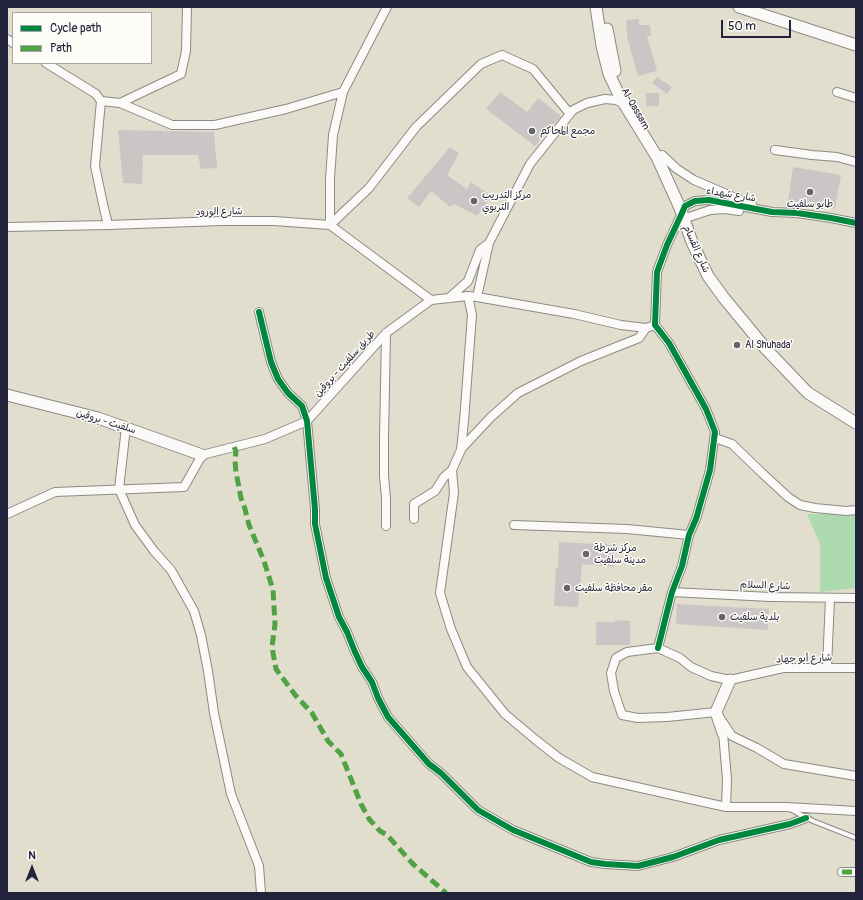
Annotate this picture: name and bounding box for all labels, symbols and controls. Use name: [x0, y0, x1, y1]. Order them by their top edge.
legend: [12, 12, 152, 64]
scale bar: [723, 12, 793, 38]
text: 50 m: [728, 19, 756, 34]
text: Cycle path: [50, 21, 101, 36]
text: Path: [50, 41, 72, 56]
street label: Al-Qassam: [618, 86, 652, 132]
place label: مجمع المحاكم: [540, 125, 595, 137]
marker: مجمع المحاكم: [527, 126, 537, 136]
street label: شارع شهداء: [705, 185, 757, 205]
marker: طابو سلفيت: [805, 187, 815, 197]
place label: مركز التدريب التربوي: [482, 189, 531, 212]
marker: مركز التدريب التربوي: [469, 196, 479, 206]
place label: طابو سلفيت: [787, 198, 833, 210]
street label: شارع الورود: [196, 206, 242, 218]
street label: شارع القسام: [680, 223, 712, 275]
street label: طريق سلفيت - بروقين: [312, 328, 378, 400]
place label: Al Shuhada': [745, 339, 792, 351]
marker: Al Shuhada': [732, 340, 742, 350]
street label: سلفيت - بروقين: [75, 407, 137, 437]
place label: مركز شرطة مدينة سلفيت: [594, 542, 646, 566]
marker: مركز شرطة مدينة سلفيت: [581, 549, 591, 559]
street label: شارع السلام: [740, 579, 790, 593]
place label: مقر محافظة سلفيت: [575, 582, 652, 594]
marker: مقر محافظة سلفيت: [562, 583, 572, 593]
place label: بلدية سلفيت: [730, 611, 779, 623]
marker: بلدية سلفيت: [717, 612, 727, 622]
street label: شارع أبو جهاد: [776, 652, 832, 666]
north arrow: [12, 848, 52, 888]
text: N: [28, 849, 36, 862]

